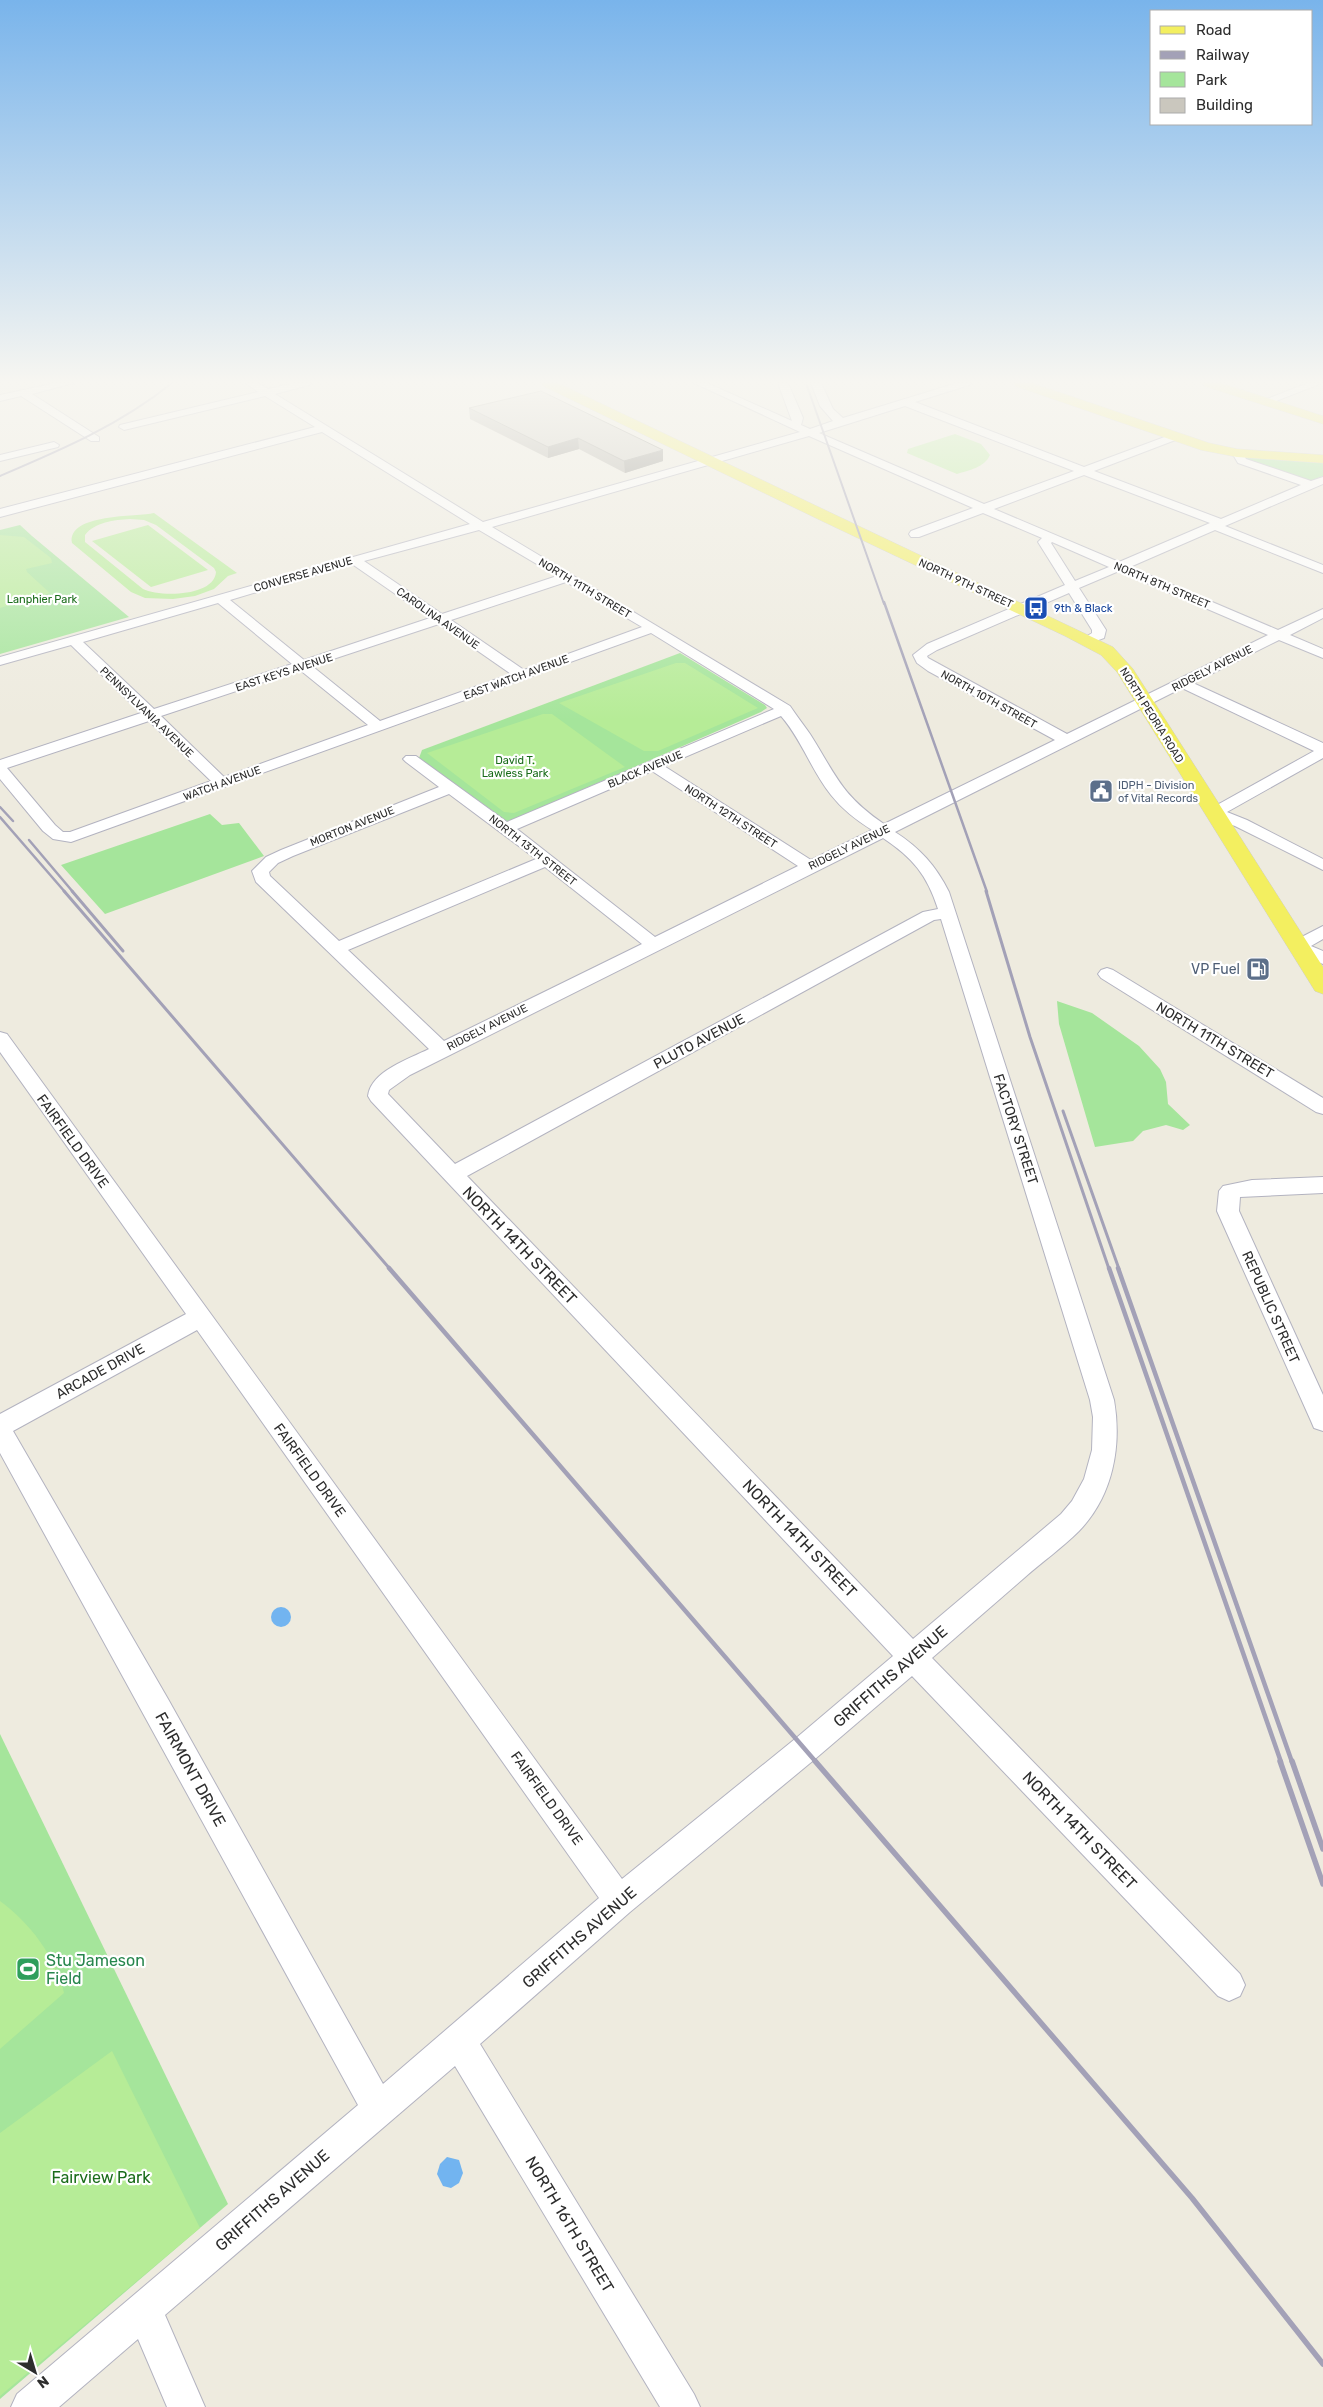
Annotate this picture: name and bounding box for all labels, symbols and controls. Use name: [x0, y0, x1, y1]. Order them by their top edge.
legend: [1150, 10, 1313, 125]
text: Road: [1196, 21, 1232, 39]
text: Railway: [1196, 46, 1250, 64]
text: Park: [1196, 71, 1227, 89]
text: Building: [1196, 96, 1253, 114]
street label: CONVERSE AVENUE: [252, 554, 354, 595]
street label: NORTH 11TH STREET: [536, 556, 634, 621]
street label: NORTH 9TH STREET: [917, 556, 1016, 611]
street label: NORTH 8TH STREET: [1112, 559, 1212, 612]
street label: CAROLINA AVENUE: [394, 585, 482, 652]
park label: Lanphier Park: [7, 593, 78, 606]
bus stop icon: 9th & Black: [1023, 595, 1049, 621]
place label: 9th & Black: [1054, 602, 1113, 615]
street label: RIDGELY AVENUE: [1170, 642, 1255, 694]
street label: EAST KEYS AVENUE: [234, 650, 335, 694]
street label: EAST WATCH AVENUE: [462, 652, 571, 703]
street label: PENNSYLVANIA AVENUE: [97, 664, 196, 761]
street label: NORTH PEORIA ROAD: [1117, 665, 1186, 765]
street label: NORTH 10TH STREET: [939, 668, 1040, 732]
street label: BLACK AVENUE: [606, 748, 685, 791]
park label: David T. Lawless Park: [482, 754, 549, 780]
street label: WATCH AVENUE: [182, 763, 263, 804]
public building icon: IDPH - Division of Vital Records: [1088, 778, 1114, 804]
place label: IDPH - Division of Vital Records: [1118, 779, 1198, 805]
street label: NORTH 12TH STREET: [682, 782, 780, 851]
street label: MORTON AVENUE: [308, 804, 397, 849]
street label: NORTH 13TH STREET: [486, 812, 580, 889]
street label: RIDGELY AVENUE: [806, 822, 892, 873]
fuel station icon: VP Fuel: [1245, 956, 1271, 982]
place label: VP Fuel: [1191, 961, 1240, 978]
street label: NORTH 11TH STREET: [1153, 999, 1277, 1082]
street label: RIDGELY AVENUE: [445, 1001, 530, 1053]
street label: PLUTO AVENUE: [651, 1010, 748, 1073]
street label: FACTORY STREET: [990, 1072, 1041, 1187]
street label: FAIRFIELD DRIVE: [33, 1091, 112, 1191]
street label: NORTH 14TH STREET: [459, 1183, 581, 1308]
street label: REPUBLIC STREET: [1238, 1248, 1303, 1366]
street label: ARCADE DRIVE: [53, 1340, 148, 1403]
street label: FAIRFIELD DRIVE: [270, 1420, 349, 1520]
street label: NORTH 14TH STREET: [739, 1476, 861, 1601]
street label: GRIFFITHS AVENUE: [829, 1622, 951, 1731]
street label: FAIRMONT DRIVE: [151, 1709, 230, 1830]
street label: FAIRFIELD DRIVE: [507, 1748, 586, 1848]
street label: NORTH 14TH STREET: [1019, 1768, 1141, 1893]
street label: GRIFFITHS AVENUE: [518, 1883, 640, 1992]
place label: Stu Jameson Field: [46, 1951, 145, 1988]
sports icon: Stu Jameson Field: [15, 1956, 41, 1982]
street label: GRIFFITHS AVENUE: [211, 2146, 333, 2255]
street label: NORTH 16TH STREET: [521, 2153, 618, 2296]
park label: Fairview Park: [52, 2168, 151, 2187]
north arrow: [10, 2347, 60, 2397]
text: N: [33, 2372, 52, 2392]

